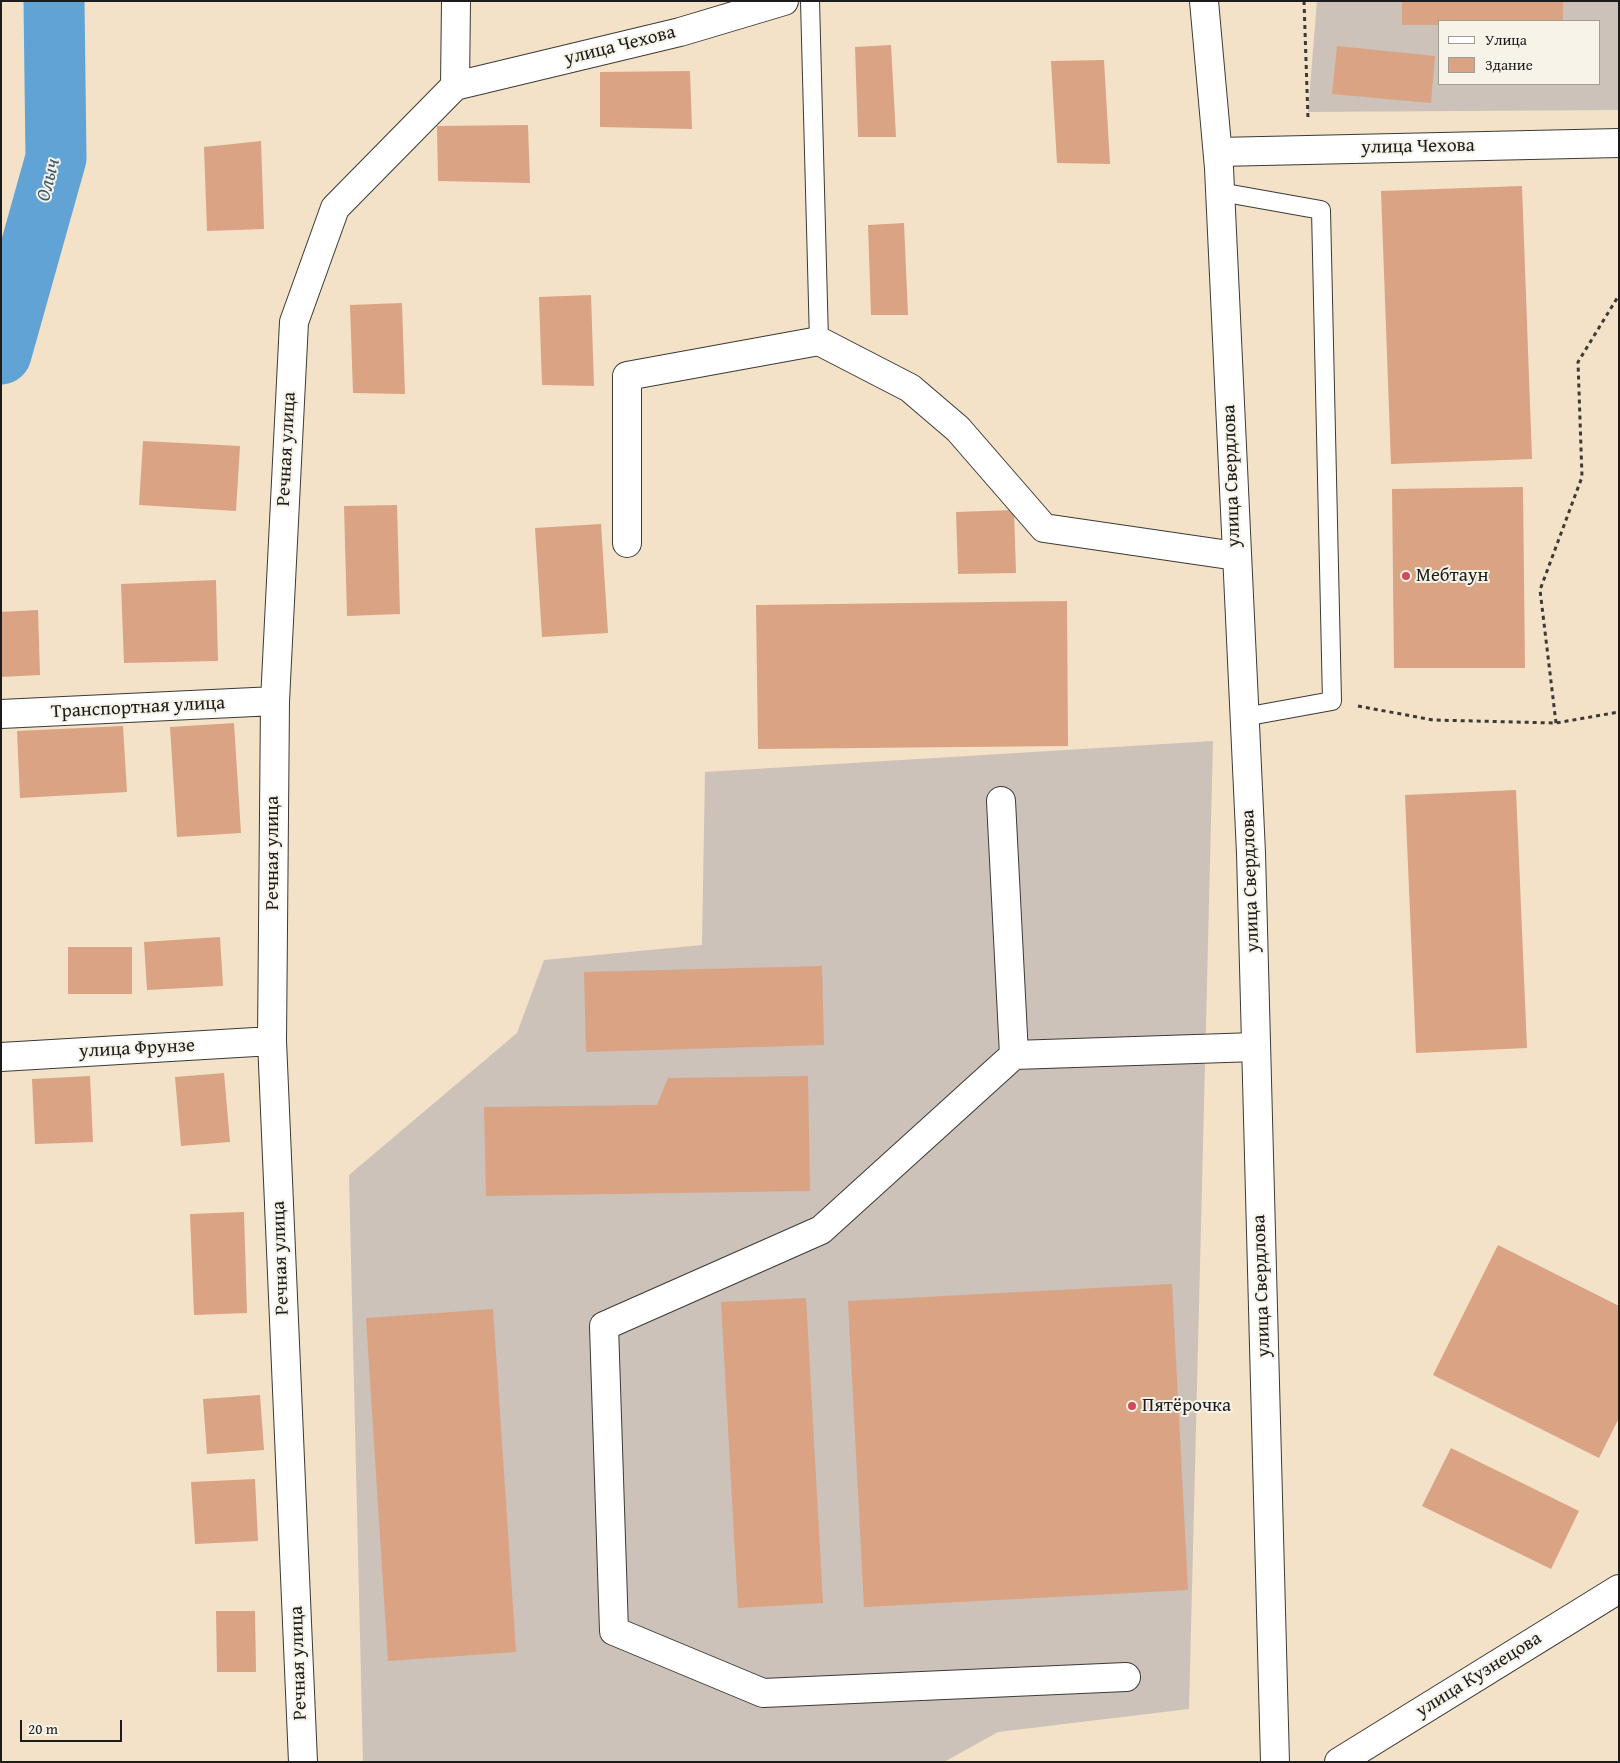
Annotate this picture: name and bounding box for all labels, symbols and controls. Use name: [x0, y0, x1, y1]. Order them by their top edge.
legend: [1438, 20, 1600, 85]
street label: улица Чехова: [562, 21, 678, 71]
text: Улица: [1485, 29, 1527, 50]
text: Здание: [1485, 54, 1533, 75]
street label: улица Чехова: [1361, 135, 1475, 159]
water label: Олыч: [32, 156, 66, 204]
street label: Речная улица: [273, 391, 301, 507]
street label: улица Свердлова: [1218, 404, 1246, 548]
place label: Мебтаун: [1416, 565, 1488, 587]
marker: Мебтаун: [1400, 570, 1412, 582]
street label: Транспортная улица: [50, 692, 226, 724]
street label: Речная улица: [262, 796, 284, 910]
street label: улица Свердлова: [1237, 809, 1265, 953]
street label: улица Фрунзе: [79, 1035, 195, 1063]
street label: Речная улица: [268, 1200, 294, 1316]
street label: улица Свердлова: [1248, 1214, 1276, 1358]
place label: Пятёрочка: [1142, 1395, 1231, 1417]
marker: Пятёрочка: [1126, 1400, 1138, 1412]
street label: Речная улица: [286, 1605, 312, 1721]
street label: улица Кузнецова: [1412, 1627, 1546, 1723]
scale bar: [22, 1710, 125, 1742]
text: 20 m: [28, 1718, 58, 1739]

